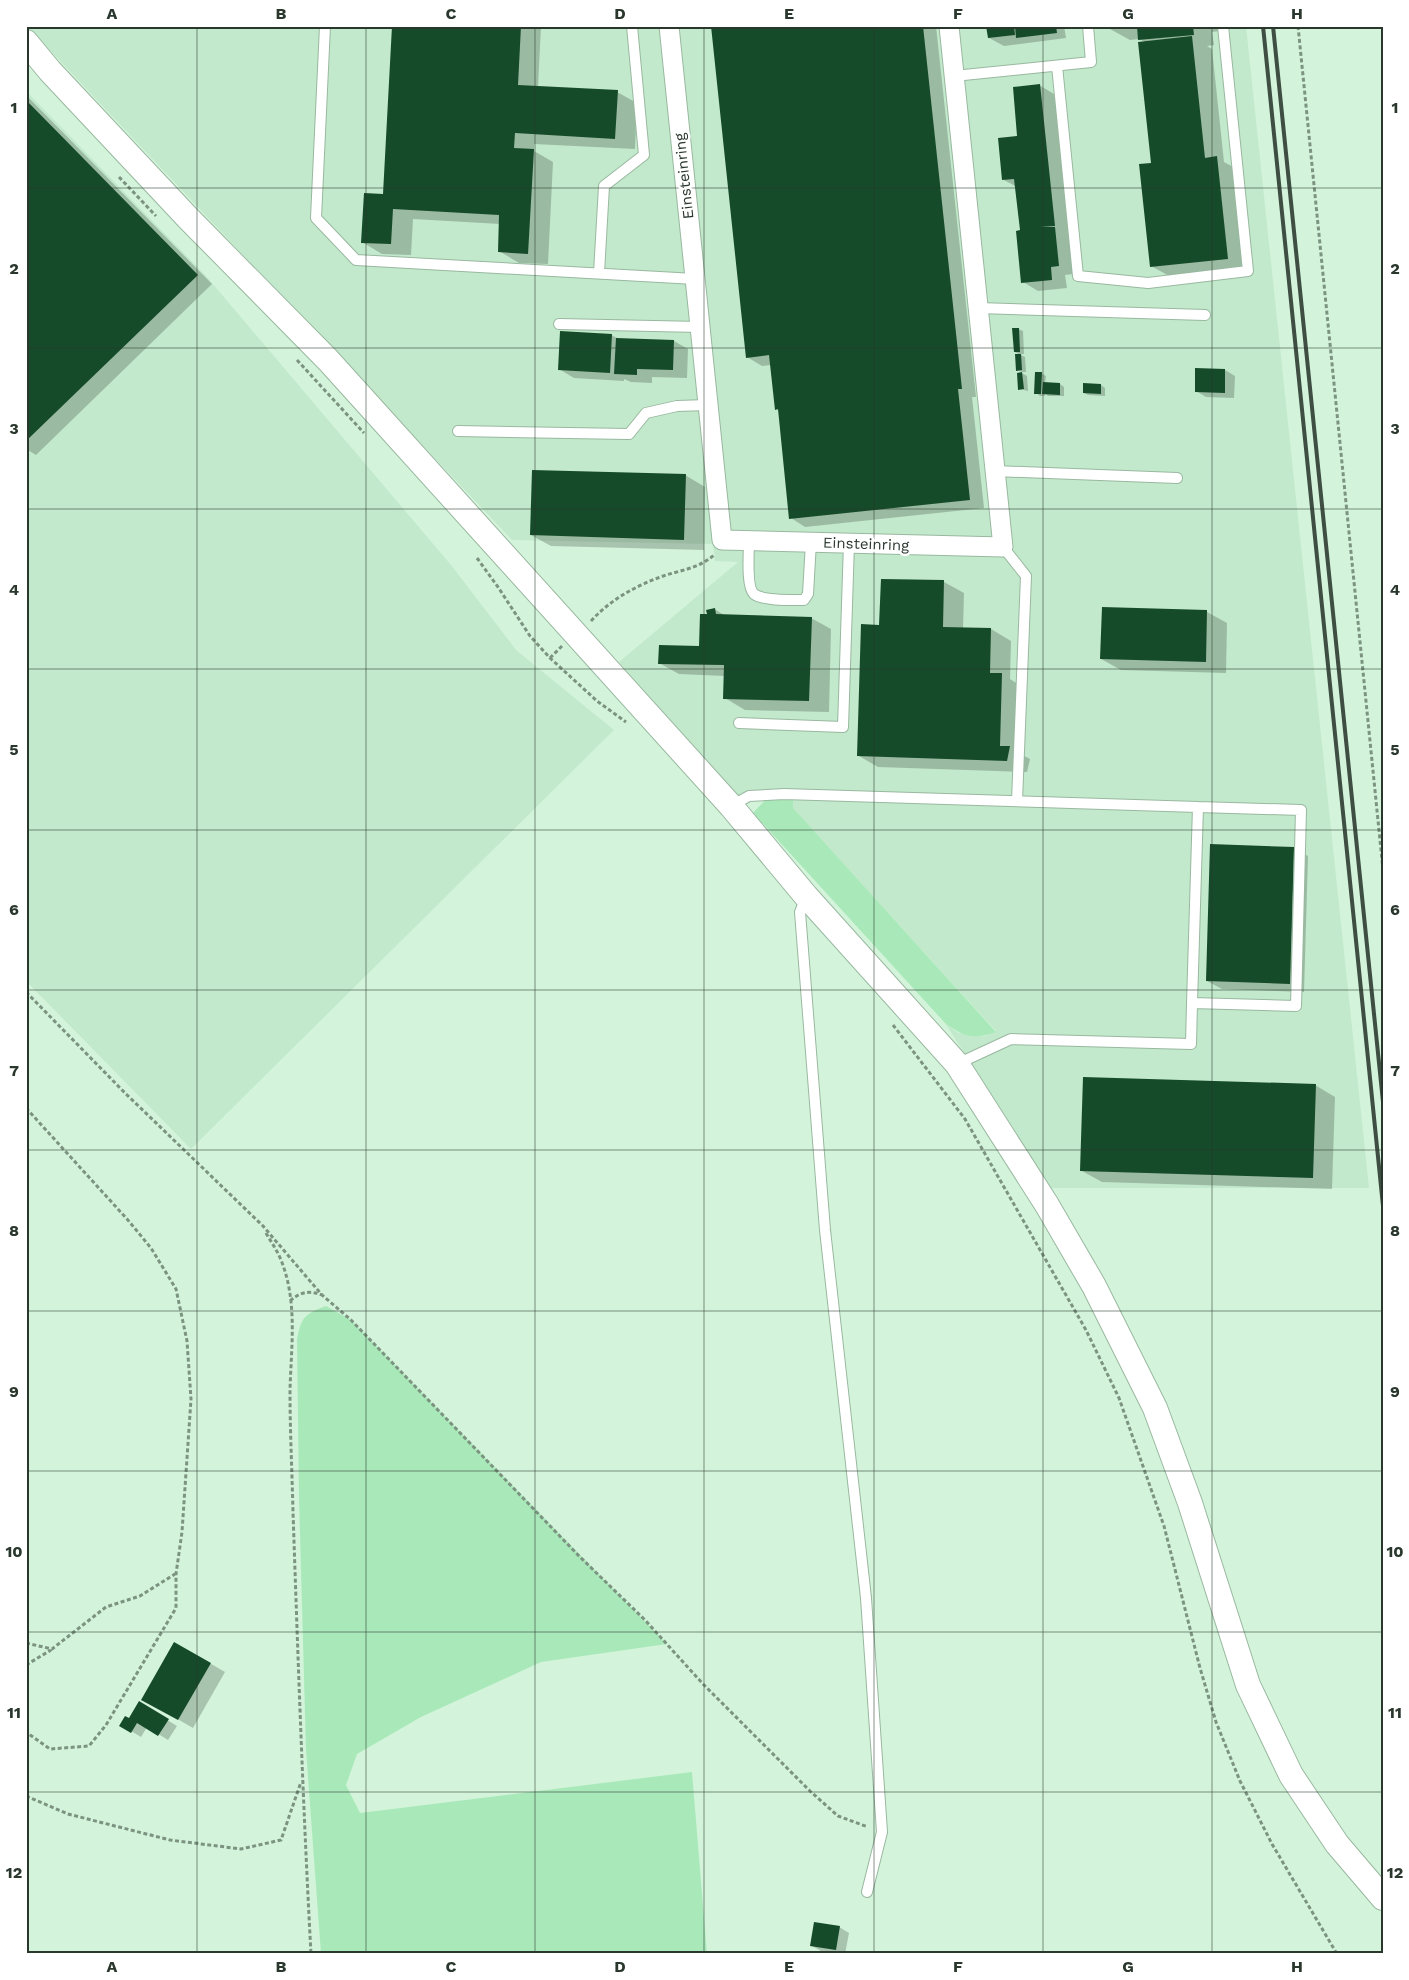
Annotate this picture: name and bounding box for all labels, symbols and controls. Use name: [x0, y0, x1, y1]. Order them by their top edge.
text: A: [107, 4, 118, 23]
text: B: [276, 4, 287, 23]
text: C: [446, 4, 457, 23]
text: D: [614, 4, 626, 23]
text: E: [784, 4, 794, 23]
text: F: [953, 4, 963, 23]
text: G: [1122, 4, 1134, 23]
text: H: [1291, 4, 1303, 23]
text: 1: [11, 98, 17, 117]
text: 1: [1392, 98, 1398, 117]
street label: Einsteinring: [671, 132, 697, 220]
text: 2: [9, 259, 19, 278]
text: 2: [1390, 259, 1400, 278]
text: 3: [9, 419, 19, 438]
text: 3: [1390, 419, 1400, 438]
street label: Einsteinring: [823, 533, 909, 555]
text: 4: [9, 580, 19, 599]
text: 4: [1390, 580, 1400, 599]
text: 5: [9, 740, 19, 759]
text: 5: [1390, 740, 1400, 759]
text: 6: [9, 900, 19, 919]
text: 6: [1390, 900, 1400, 919]
text: 7: [9, 1061, 19, 1080]
text: 7: [1390, 1061, 1400, 1080]
text: 8: [9, 1221, 19, 1240]
text: 8: [1390, 1221, 1400, 1240]
text: 9: [9, 1382, 19, 1401]
text: 9: [1390, 1382, 1400, 1401]
text: 10: [5, 1542, 23, 1561]
text: 10: [1386, 1542, 1404, 1561]
text: 11: [7, 1703, 21, 1722]
text: 11: [1388, 1703, 1402, 1722]
text: 12: [6, 1863, 22, 1882]
text: 12: [1387, 1863, 1403, 1882]
text: A: [107, 1957, 118, 1976]
text: B: [276, 1957, 287, 1976]
text: C: [446, 1957, 457, 1976]
text: D: [614, 1957, 626, 1976]
text: E: [784, 1957, 794, 1976]
text: F: [953, 1957, 963, 1976]
text: G: [1122, 1957, 1134, 1976]
text: H: [1291, 1957, 1303, 1976]

